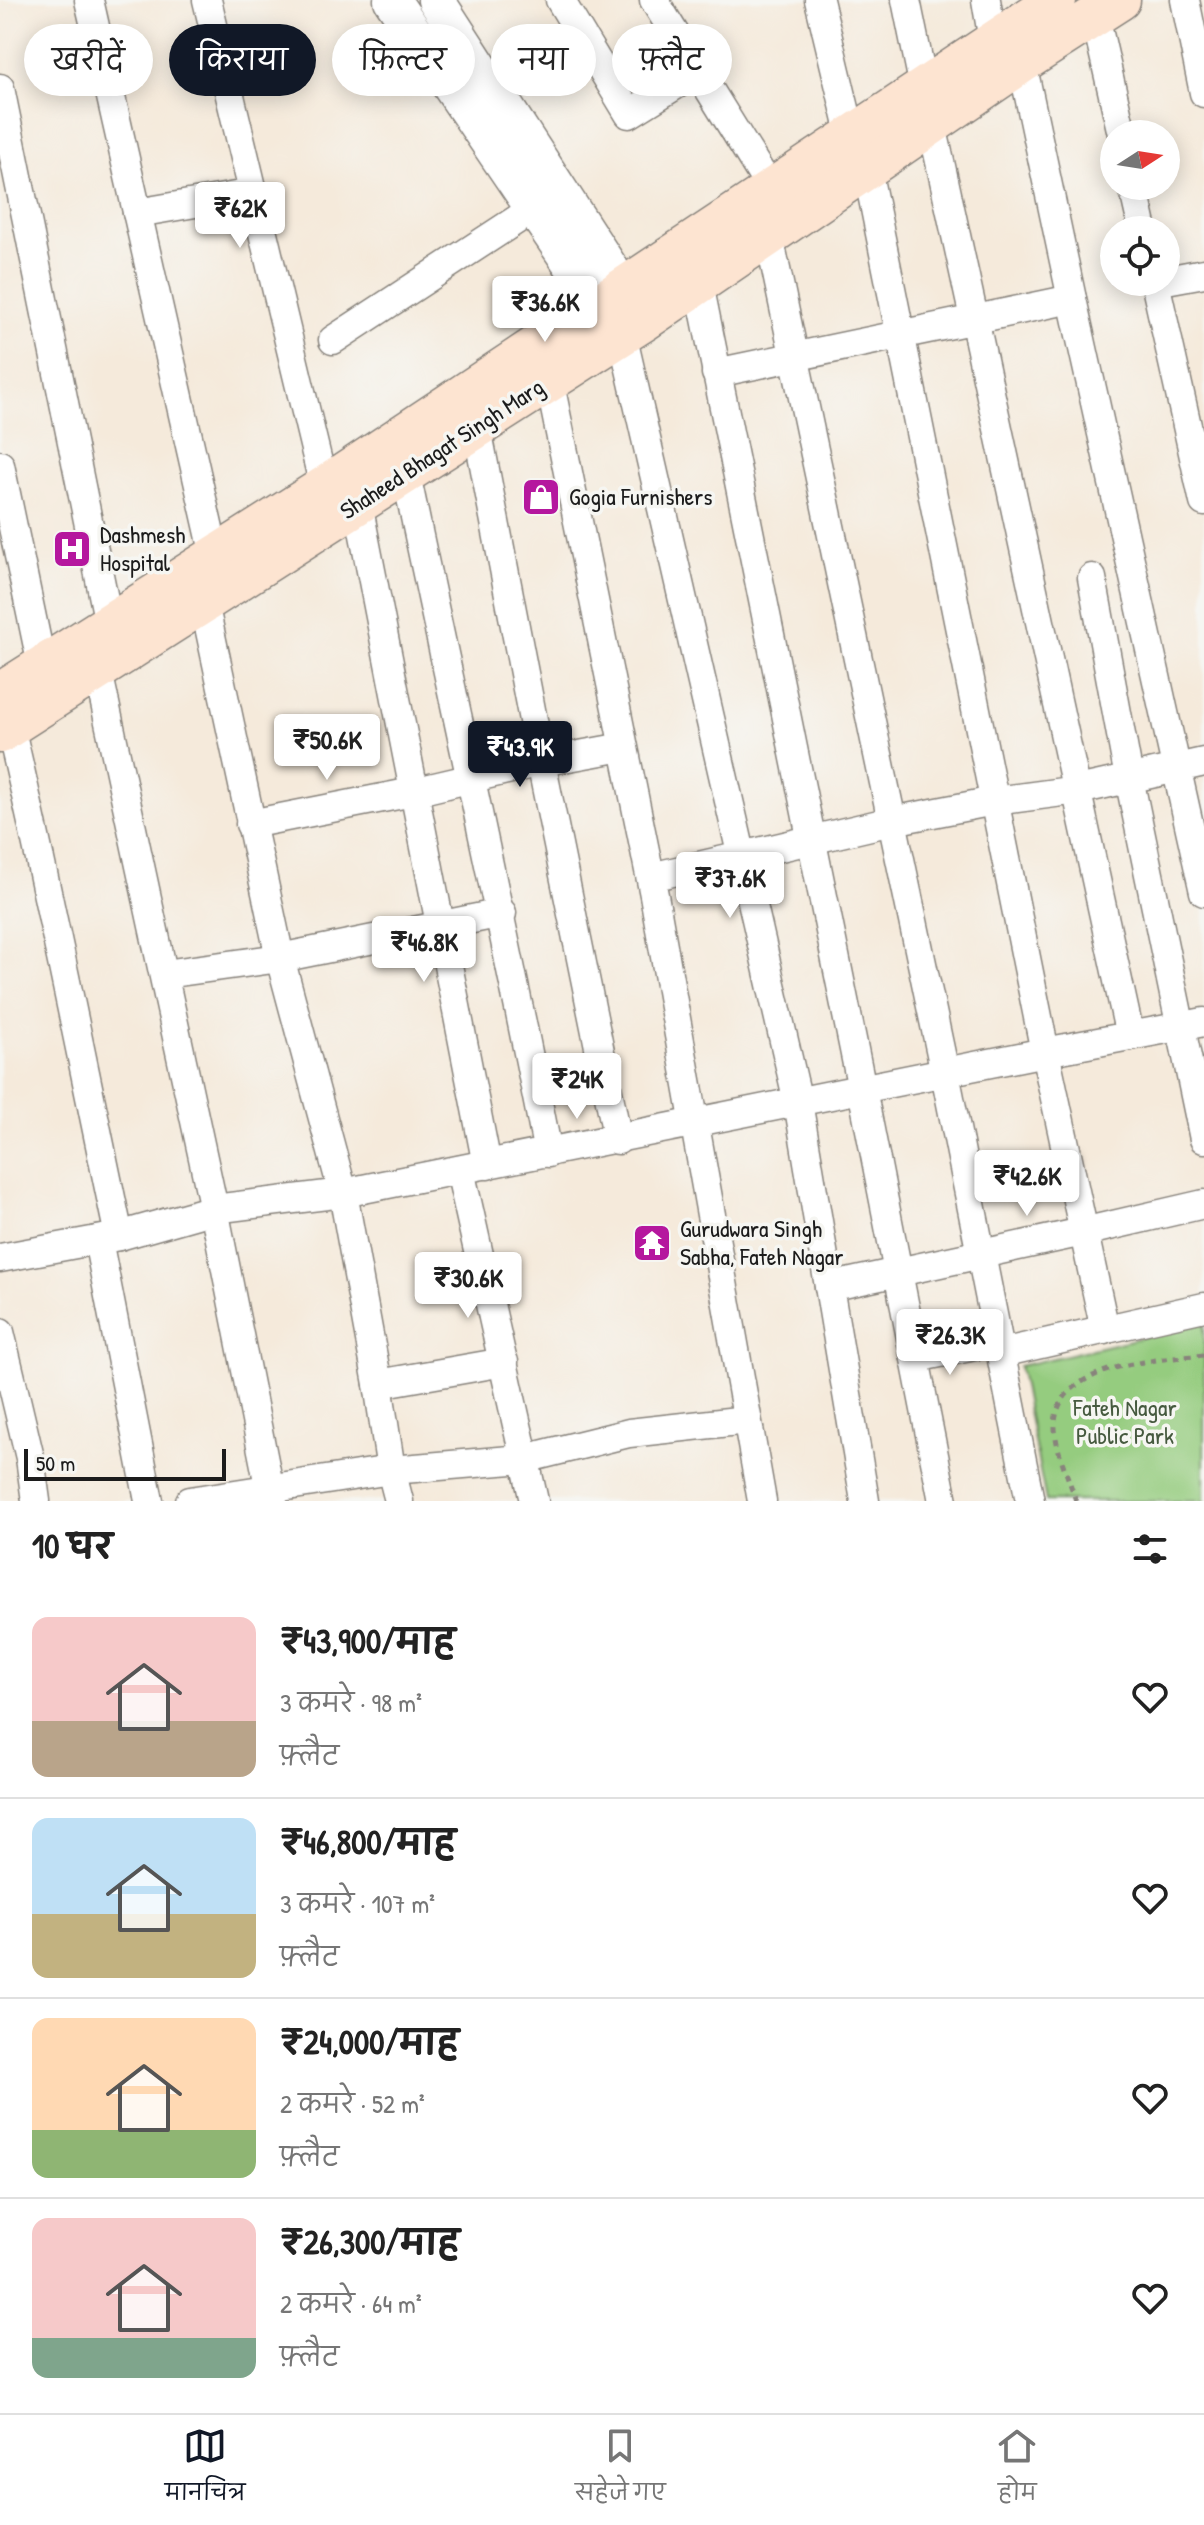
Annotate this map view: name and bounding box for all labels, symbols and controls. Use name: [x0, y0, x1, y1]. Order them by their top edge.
chip: खरीदें: [24, 24, 153, 96]
chip: किराया: [169, 24, 316, 96]
chip: फ़िल्टर: [332, 24, 475, 96]
chip: नया: [491, 24, 596, 96]
chip: फ़्लैट: [612, 24, 732, 96]
north arrow: [1100, 120, 1180, 200]
map controls: [1100, 120, 1180, 296]
pin: ₹62K: [193, 182, 287, 250]
text: ₹62K: [213, 190, 267, 225]
button: locate: [1100, 216, 1180, 296]
pin: ₹36.6K: [480, 276, 610, 344]
text: ₹36.6K: [510, 284, 580, 319]
street label: Shaheed Bhagat Singh Marg: [333, 370, 550, 526]
shop icon: Gogia Furnishers: [520, 476, 562, 518]
place label: Gogia Furnishers: [569, 480, 713, 512]
place label: Dashmesh Hospital: [100, 518, 185, 578]
hospital icon: Dashmesh Hospital: [51, 528, 93, 570]
pin: ₹50.6K: [262, 714, 392, 782]
pin: ₹43.9K: [455, 721, 585, 789]
text: ₹50.6K: [292, 722, 362, 757]
text: ₹43.9K: [486, 729, 554, 764]
pin: ₹37.6K: [665, 852, 795, 920]
text: ₹37.6K: [694, 860, 766, 895]
pin: ₹46.8K: [359, 916, 489, 984]
text: ₹46.8K: [390, 924, 458, 959]
pin: ₹24K: [530, 1053, 624, 1121]
text: ₹24K: [550, 1061, 604, 1096]
pin: ₹42.6K: [962, 1150, 1092, 1218]
text: ₹42.6K: [992, 1158, 1062, 1193]
place label: Gurudwara Singh Sabha, Fateh Nagar: [680, 1212, 844, 1272]
temple icon: Gurudwara Singh Sabha, Fateh Nagar: [631, 1222, 673, 1264]
pin: ₹30.6K: [403, 1252, 533, 1320]
text: ₹30.6K: [433, 1260, 503, 1295]
pin: ₹26.3K: [885, 1309, 1015, 1377]
text: ₹26.3K: [914, 1317, 986, 1352]
park label: Fateh Nagar Public Park: [1072, 1391, 1177, 1451]
scale bar: [24, 1445, 226, 1481]
text: 50 m: [36, 1448, 75, 1478]
text: 10 घर: [32, 1523, 113, 1569]
icon: filters: [1128, 1527, 1172, 1571]
text: ₹43,900/माह: [280, 1618, 455, 1664]
icon: home: [96, 1649, 192, 1745]
icon: heart: [1128, 1675, 1172, 1719]
text: 3 कमरे · 98 m²: [280, 1685, 422, 1720]
text: फ़्लैट: [280, 1738, 339, 1773]
text: ₹46,800/माह: [280, 1819, 456, 1865]
icon: home: [96, 1850, 192, 1946]
icon: heart: [1128, 1876, 1172, 1920]
text: 3 कमरे · 107 m²: [280, 1886, 435, 1921]
text: फ़्लैट: [280, 1939, 339, 1974]
text: ₹24,000/माह: [280, 2019, 459, 2065]
icon: home: [96, 2050, 192, 2146]
icon: heart: [1128, 2076, 1172, 2120]
text: 2 कमरे · 52 m²: [280, 2086, 425, 2121]
text: फ़्लैट: [280, 2139, 339, 2174]
text: ₹26,300/माह: [280, 2219, 460, 2265]
icon: home: [96, 2250, 192, 2346]
icon: heart: [1128, 2276, 1172, 2320]
text: 2 कमरे · 64 m²: [280, 2286, 422, 2321]
text: फ़्लैट: [280, 2339, 339, 2374]
tab: मानचित्र: [165, 2424, 245, 2517]
tab: सहेजे गए: [575, 2424, 666, 2517]
tab: होम: [995, 2424, 1039, 2517]

